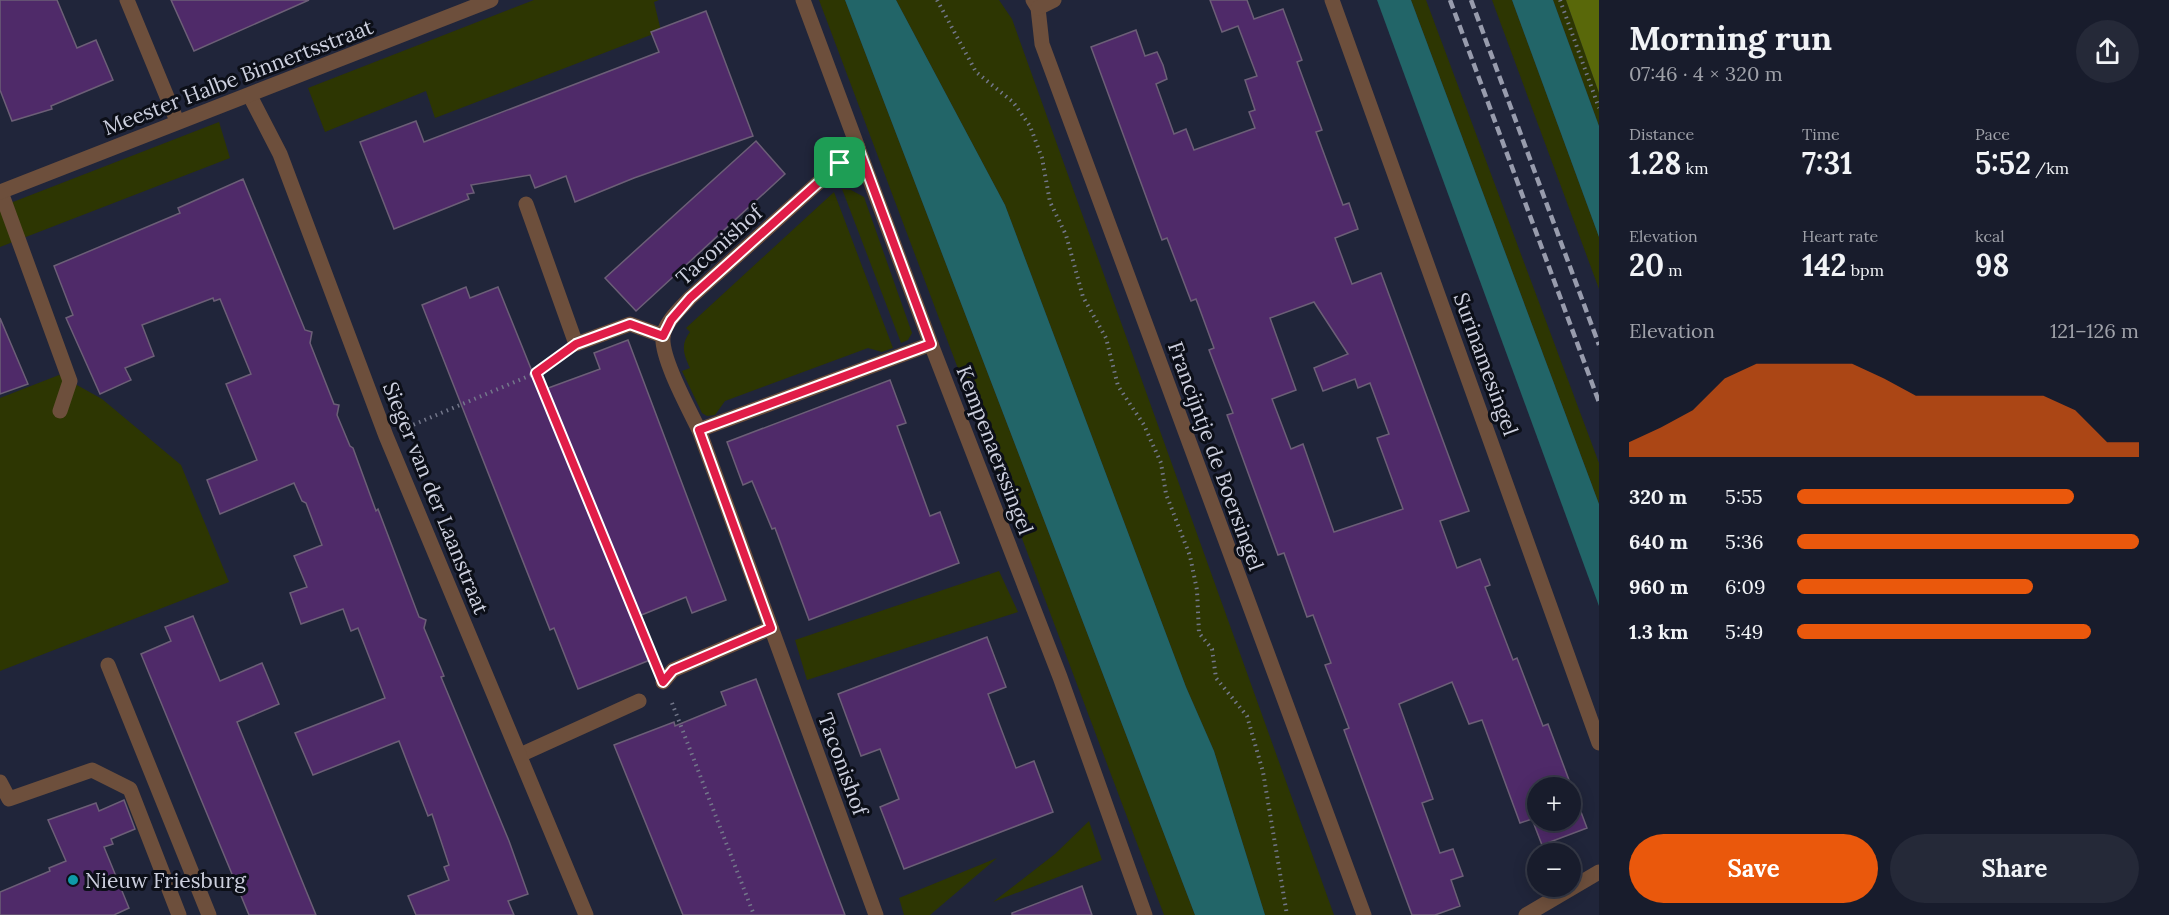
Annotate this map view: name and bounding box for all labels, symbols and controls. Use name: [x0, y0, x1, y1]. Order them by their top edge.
street label: Meester Halbe Binnertsstraat: [99, 13, 377, 141]
text: Morning run: [1629, 17, 1832, 59]
button: share: [2076, 20, 2139, 83]
text: 07:46 · 4 × 320 m: [1629, 61, 1783, 86]
text: Distance: [1629, 124, 1694, 144]
text: Time: [1802, 124, 1840, 144]
text: Pace: [1975, 124, 2010, 144]
pin: [814, 137, 865, 188]
text: 1.28: [1629, 144, 1681, 182]
text: 7:31: [1802, 144, 1853, 182]
text: 5:52: [1975, 144, 2031, 182]
icon: arrive: [823, 146, 856, 179]
text: km: [1681, 158, 1708, 178]
text: /km: [2031, 158, 2069, 178]
street label: Taconishof: [670, 198, 769, 291]
text: Elevation: [1629, 226, 1698, 246]
text: Heart rate: [1802, 226, 1878, 246]
text: kcal: [1975, 226, 2005, 246]
text: 20: [1629, 246, 1664, 284]
text: 142: [1802, 246, 1847, 284]
text: 98: [1975, 246, 2009, 284]
text: m: [1664, 260, 1683, 280]
text: bpm: [1847, 260, 1884, 280]
street label: Surinamesingel: [1448, 289, 1524, 439]
text: Elevation: [1629, 318, 1715, 343]
text: 121–126 m: [2050, 318, 2139, 343]
street label: Francijntje de Boersingel: [1162, 338, 1270, 574]
street label: Kempenaerssingel: [950, 362, 1040, 538]
street label: Sieger van der Laanstraat: [377, 378, 495, 619]
text: 320 m: [1629, 484, 1687, 509]
text: 5:55: [1725, 484, 1763, 509]
text: 640 m: [1629, 529, 1688, 554]
text: 5:36: [1725, 529, 1764, 554]
text: 960 m: [1629, 574, 1688, 599]
text: 6:09: [1725, 574, 1766, 599]
text: 1.3 km: [1629, 619, 1689, 644]
text: 5:49: [1725, 619, 1763, 644]
street label: Taconishof: [812, 709, 875, 821]
map controls: [1527, 777, 1581, 897]
button: +: [1527, 777, 1581, 831]
button: Save: [1629, 834, 1878, 903]
button: Share: [1890, 834, 2139, 903]
button: −: [1527, 843, 1581, 897]
place label: Nieuw Friesburg: [85, 867, 246, 894]
marker: Nieuw Friesburg: [66, 873, 80, 887]

